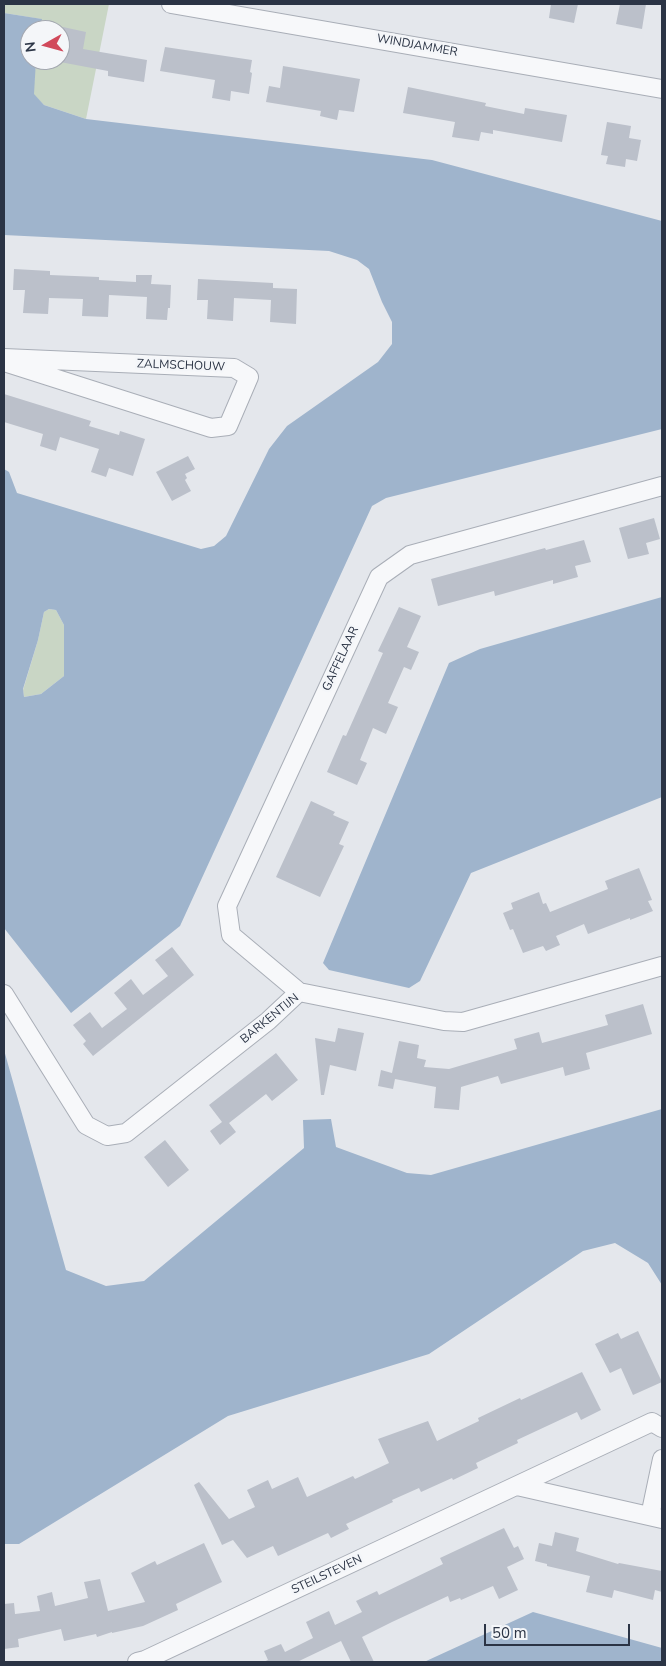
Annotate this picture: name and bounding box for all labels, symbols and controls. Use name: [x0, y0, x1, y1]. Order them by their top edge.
north arrow: [20, 20, 70, 70]
street label: WINDJAMMER: [375, 32, 459, 60]
text: N: [21, 40, 41, 53]
street label: ZALMSCHOUW: [137, 357, 225, 375]
street label: GAFFELAAR: [320, 625, 362, 693]
street label: BARKENTIJN: [238, 991, 302, 1047]
street label: STEILSTEVEN: [289, 1552, 365, 1598]
scale bar: [486, 1614, 632, 1646]
text: 50 m: [492, 1623, 527, 1643]

